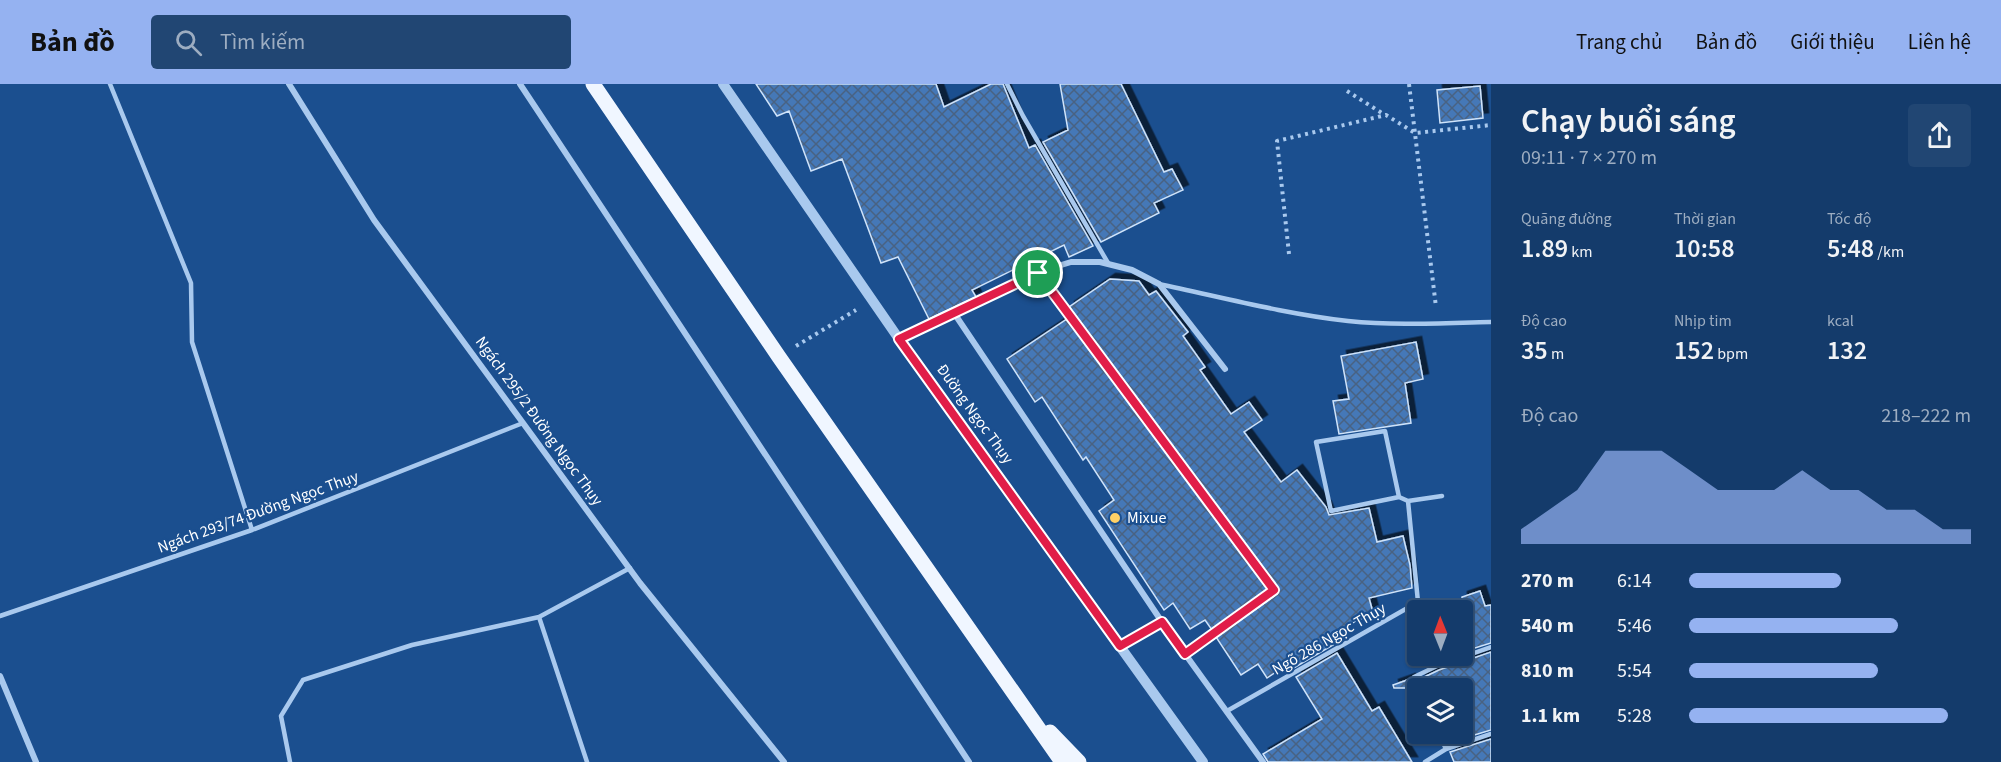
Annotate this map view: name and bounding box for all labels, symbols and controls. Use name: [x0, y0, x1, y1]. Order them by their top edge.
search box: [151, 15, 571, 69]
text: Bản đồ: [30, 22, 115, 62]
icon: search: [172, 26, 205, 59]
text: Tìm kiếm: [220, 26, 305, 58]
text: Trang chủ: [1576, 27, 1662, 57]
text: Bản đồ: [1695, 27, 1757, 57]
text: Giới thiệu: [1790, 27, 1875, 57]
text: Liên hệ: [1908, 27, 1971, 57]
text: Chạy buổi sáng: [1521, 98, 1736, 145]
button: share: [1908, 104, 1971, 167]
text: 09:11 · 7 × 270 m: [1521, 144, 1657, 172]
text: Quãng đường: [1521, 208, 1612, 230]
text: Thời gian: [1674, 208, 1736, 230]
text: Tốc độ: [1827, 208, 1871, 230]
text: 1.89: [1521, 230, 1568, 267]
text: 10:58: [1674, 230, 1735, 267]
text: 5:48: [1827, 230, 1874, 267]
text: km: [1568, 241, 1593, 263]
text: /km: [1874, 241, 1904, 263]
pin: [1012, 247, 1063, 298]
icon: arrive: [1021, 256, 1054, 289]
text: Độ cao: [1521, 310, 1567, 332]
text: Nhịp tim: [1674, 310, 1732, 332]
text: kcal: [1827, 310, 1854, 332]
street label: Ngách 295/2 Đường Ngọc Thụy: [470, 332, 608, 511]
text: 35: [1521, 332, 1548, 369]
text: 152: [1674, 332, 1714, 369]
text: 132: [1827, 332, 1867, 369]
text: m: [1548, 343, 1564, 365]
text: bpm: [1714, 343, 1748, 365]
street label: Đường Ngọc Thụy: [931, 360, 1019, 469]
text: Độ cao: [1521, 402, 1578, 430]
text: 218–222 m: [1881, 402, 1971, 430]
street label: Ngách 293/74 Đường Ngọc Thụy: [154, 465, 362, 559]
place label: Mixue: [1127, 507, 1166, 529]
marker: Mixue: [1108, 511, 1122, 525]
text: 270 m: [1521, 567, 1574, 595]
text: 6:14: [1617, 567, 1652, 595]
street label: Ngõ 286 Ngọc Thụy: [1268, 597, 1390, 681]
north arrow: [1407, 600, 1473, 666]
map controls: [1407, 600, 1473, 744]
text: 540 m: [1521, 612, 1574, 640]
text: 5:46: [1617, 612, 1652, 640]
text: 810 m: [1521, 657, 1574, 685]
text: 5:54: [1617, 657, 1652, 685]
button: layers: [1407, 678, 1473, 744]
text: 1.1 km: [1521, 702, 1580, 730]
text: 5:28: [1617, 702, 1652, 730]

